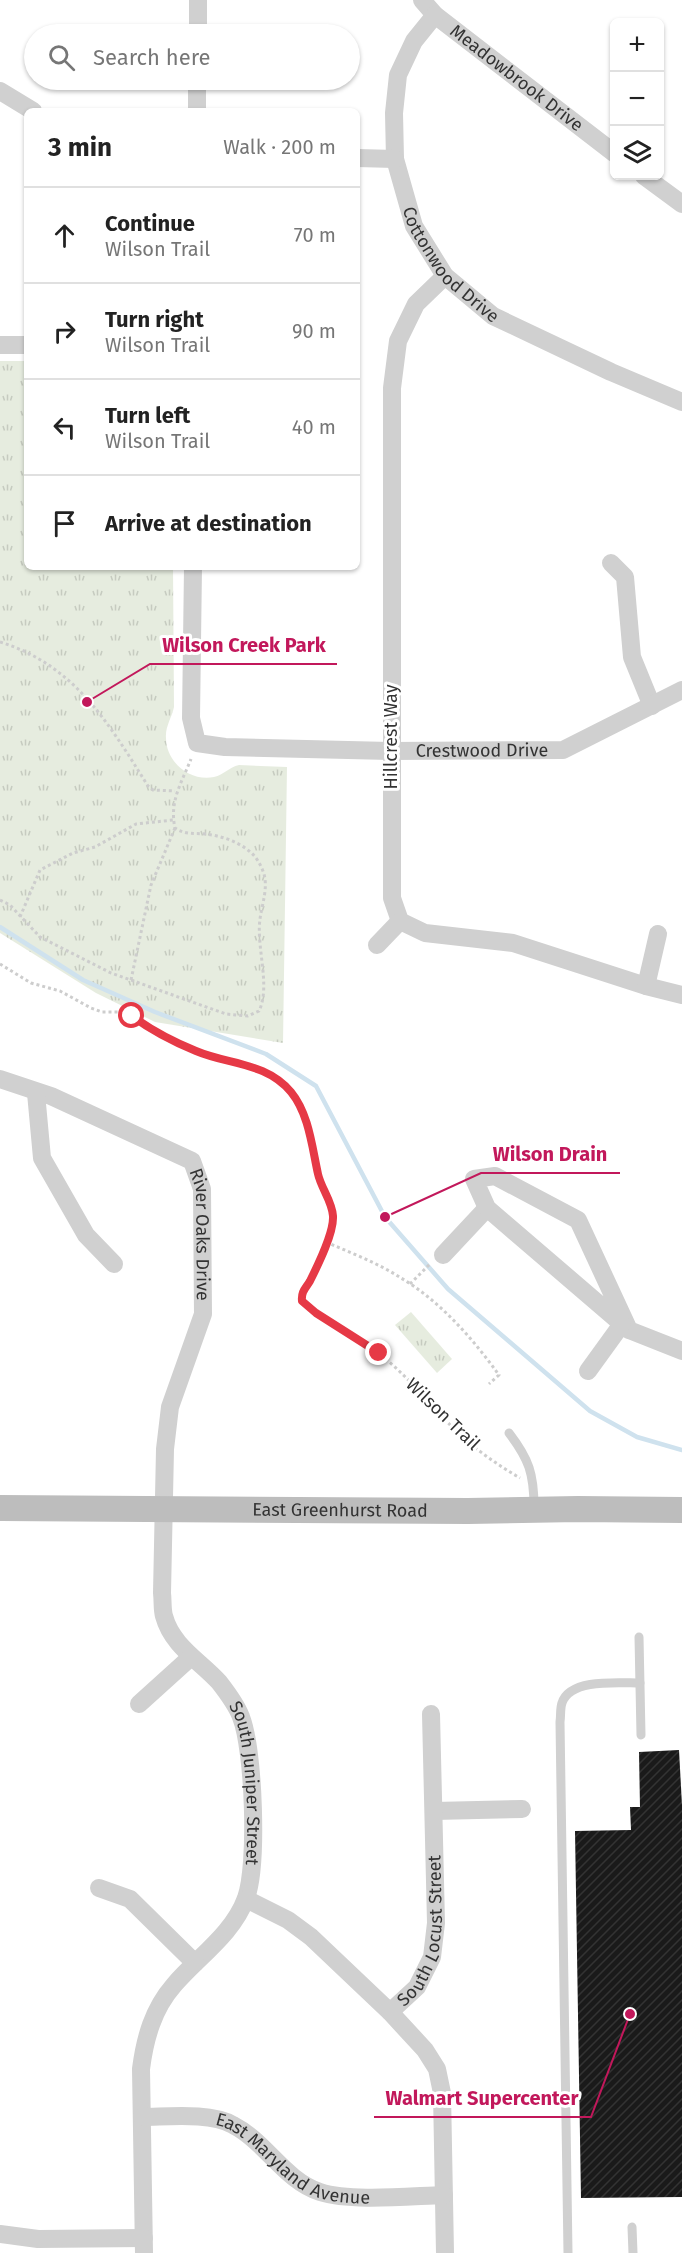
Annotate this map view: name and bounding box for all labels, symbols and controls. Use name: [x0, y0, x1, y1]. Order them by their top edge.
map controls: [610, 18, 664, 180]
button: +: [610, 18, 664, 72]
street label: Meadowbrook Drive: [446, 20, 588, 136]
search box: [24, 24, 360, 90]
icon: search: [45, 41, 78, 74]
text: Search here: [93, 44, 211, 71]
button: −: [610, 72, 664, 126]
button: layers: [610, 126, 664, 180]
text: 3 min: [48, 132, 112, 163]
text: Walk · 200 m: [223, 135, 336, 159]
street label: Cottonwood Drive: [398, 204, 504, 327]
text: Continue: [105, 210, 195, 237]
icon: ahead: [48, 219, 81, 252]
text: 70 m: [294, 223, 336, 247]
text: Wilson Trail: [105, 237, 210, 261]
text: Turn right: [105, 306, 204, 333]
icon: right: [48, 315, 81, 348]
text: 90 m: [292, 319, 336, 343]
text: Wilson Trail: [105, 333, 210, 357]
text: Turn left: [105, 402, 190, 429]
icon: left: [48, 411, 81, 444]
text: 40 m: [292, 415, 336, 439]
text: Wilson Trail: [105, 429, 210, 453]
icon: arrive: [48, 507, 81, 540]
text: Arrive at destination: [105, 510, 312, 537]
callout: Wilson Creek Park: [150, 626, 337, 664]
text: Wilson Creek Park: [162, 633, 327, 657]
street label: Hillcrest Way: [380, 684, 402, 789]
street label: Crestwood Drive: [416, 739, 548, 762]
route start: [118, 1002, 144, 1028]
callout: Wilson Drain: [481, 1135, 620, 1173]
text: Wilson Drain: [493, 1142, 607, 1166]
street label: River Oaks Drive: [185, 1165, 214, 1301]
route end: [365, 1339, 391, 1365]
street label: Wilson Trail: [401, 1373, 485, 1455]
street label: East Greenhurst Road: [252, 1499, 428, 1522]
street label: South Juniper Street: [224, 1697, 264, 1867]
street label: South Locust Street: [392, 1854, 447, 2011]
callout: Walmart Supercenter: [374, 2079, 591, 2117]
text: Walmart Supercenter: [386, 2086, 579, 2110]
street label: East Maryland Avenue: [213, 2108, 370, 2209]

